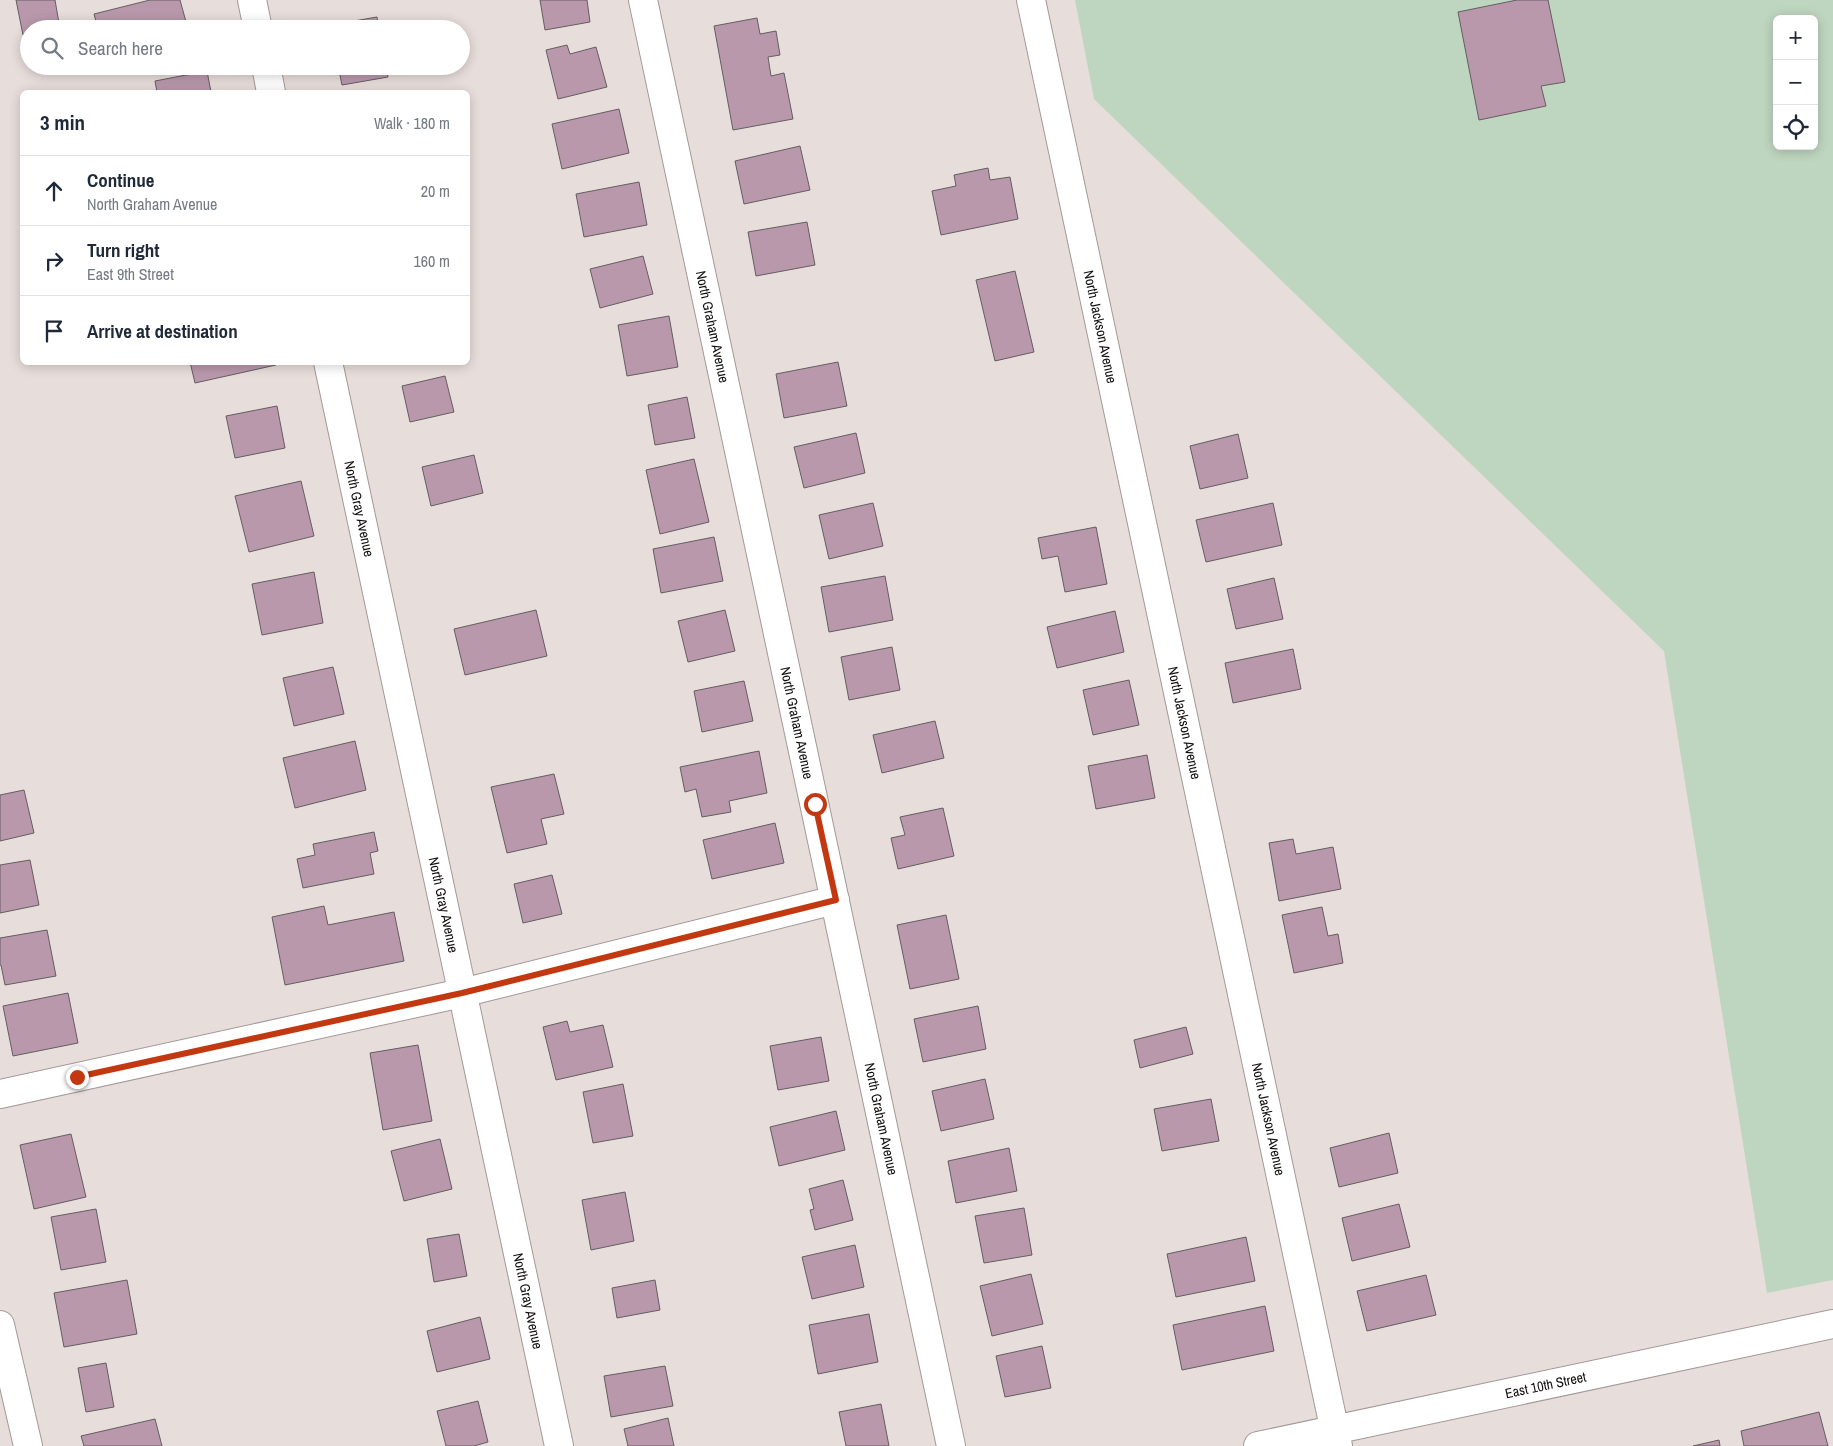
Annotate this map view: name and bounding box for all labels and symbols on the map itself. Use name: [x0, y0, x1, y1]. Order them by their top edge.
street label: North Graham Avenue: [692, 269, 733, 384]
street label: North Jackson Avenue: [1080, 269, 1121, 385]
street label: North Gray Avenue: [340, 459, 378, 558]
street label: North Graham Avenue: [776, 665, 818, 780]
street label: North Jackson Avenue: [1164, 665, 1205, 781]
route start: [804, 793, 827, 816]
street label: North Gray Avenue: [425, 855, 463, 954]
street label: North Graham Avenue: [861, 1061, 902, 1177]
street label: North Jackson Avenue: [1248, 1061, 1289, 1177]
route end: [66, 1066, 89, 1089]
street label: North Gray Avenue: [509, 1251, 547, 1351]
street label: East 10th Street: [1503, 1368, 1588, 1402]

